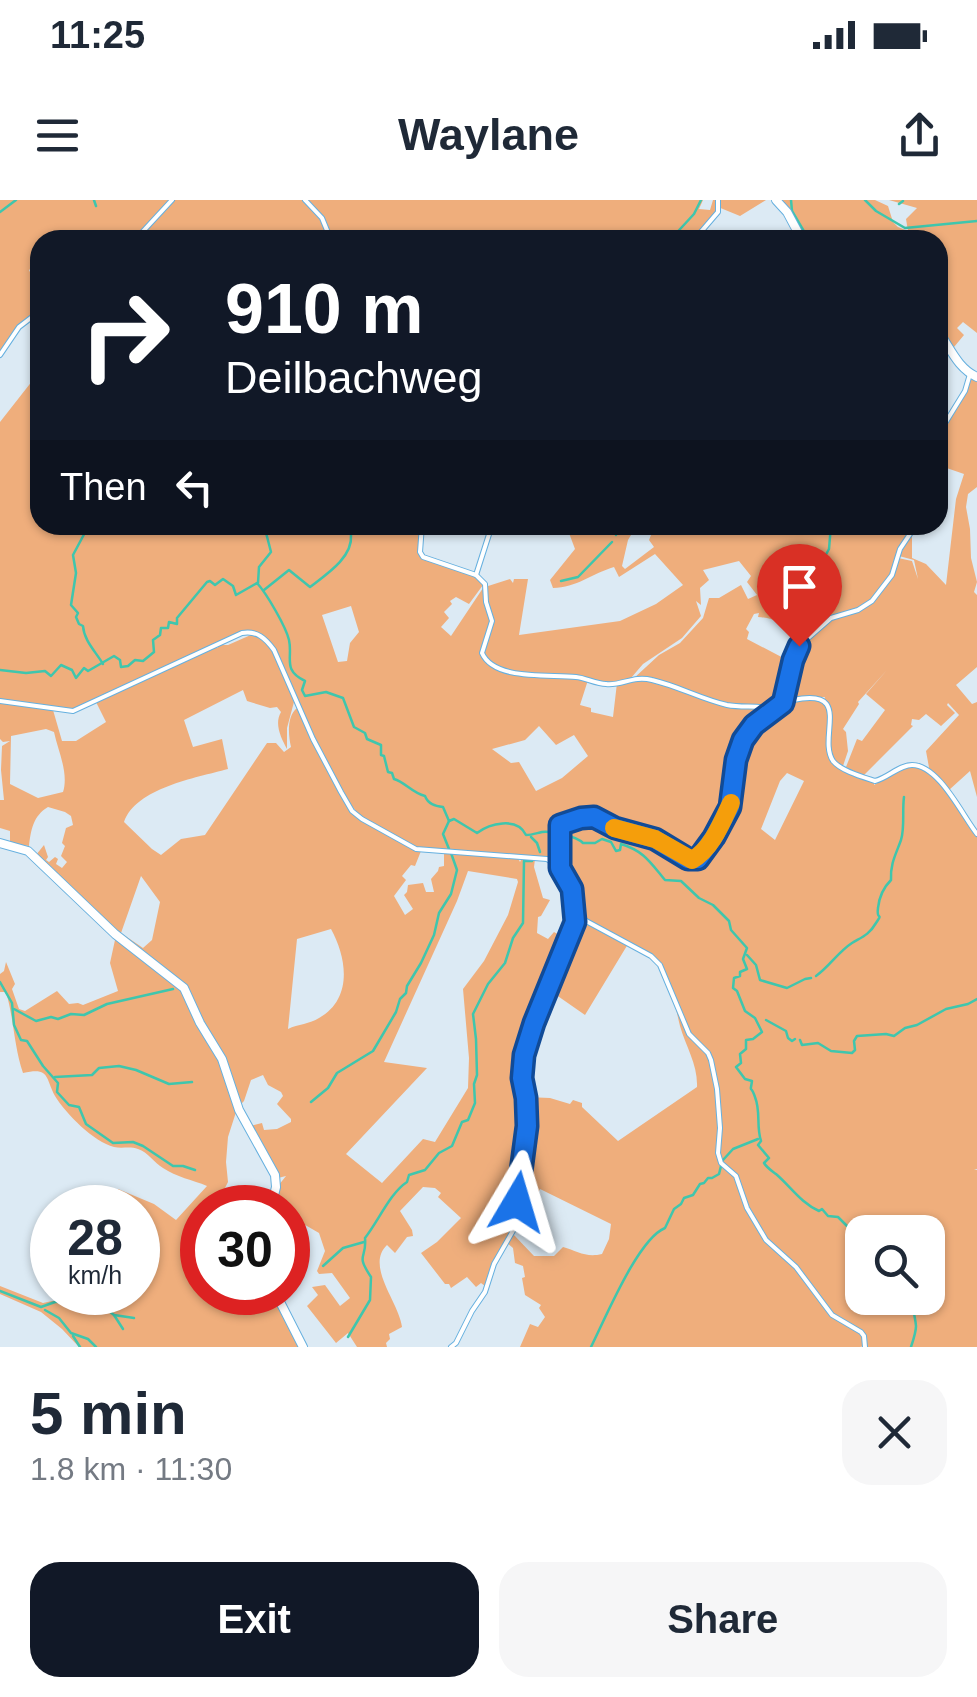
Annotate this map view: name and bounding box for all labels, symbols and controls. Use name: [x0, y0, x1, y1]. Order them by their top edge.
text: 11:25: [50, 14, 145, 56]
icon: menu: [30, 108, 85, 163]
icon: share: [892, 108, 947, 163]
text: Waylane: [398, 109, 579, 160]
icon: right: [60, 270, 190, 400]
text: 910 m: [225, 270, 423, 348]
text: Deilbachweg: [225, 352, 483, 403]
icon: left: [167, 460, 222, 515]
text: Then: [60, 466, 147, 508]
pin: [757, 544, 842, 647]
icon: arrive: [772, 559, 827, 614]
position arrow: [465, 1150, 569, 1254]
speed limit sign: 30: [180, 1185, 310, 1315]
text: 28: [67, 1210, 123, 1266]
map controls: [845, 1215, 945, 1315]
button: search: [845, 1215, 945, 1315]
text: km/h: [68, 1261, 122, 1289]
text: 5 min: [30, 1380, 187, 1447]
button: close: [842, 1380, 947, 1485]
text: 1.8 km · 11:30: [30, 1451, 232, 1487]
button: Exit: [30, 1562, 479, 1677]
button: Share: [499, 1562, 947, 1677]

